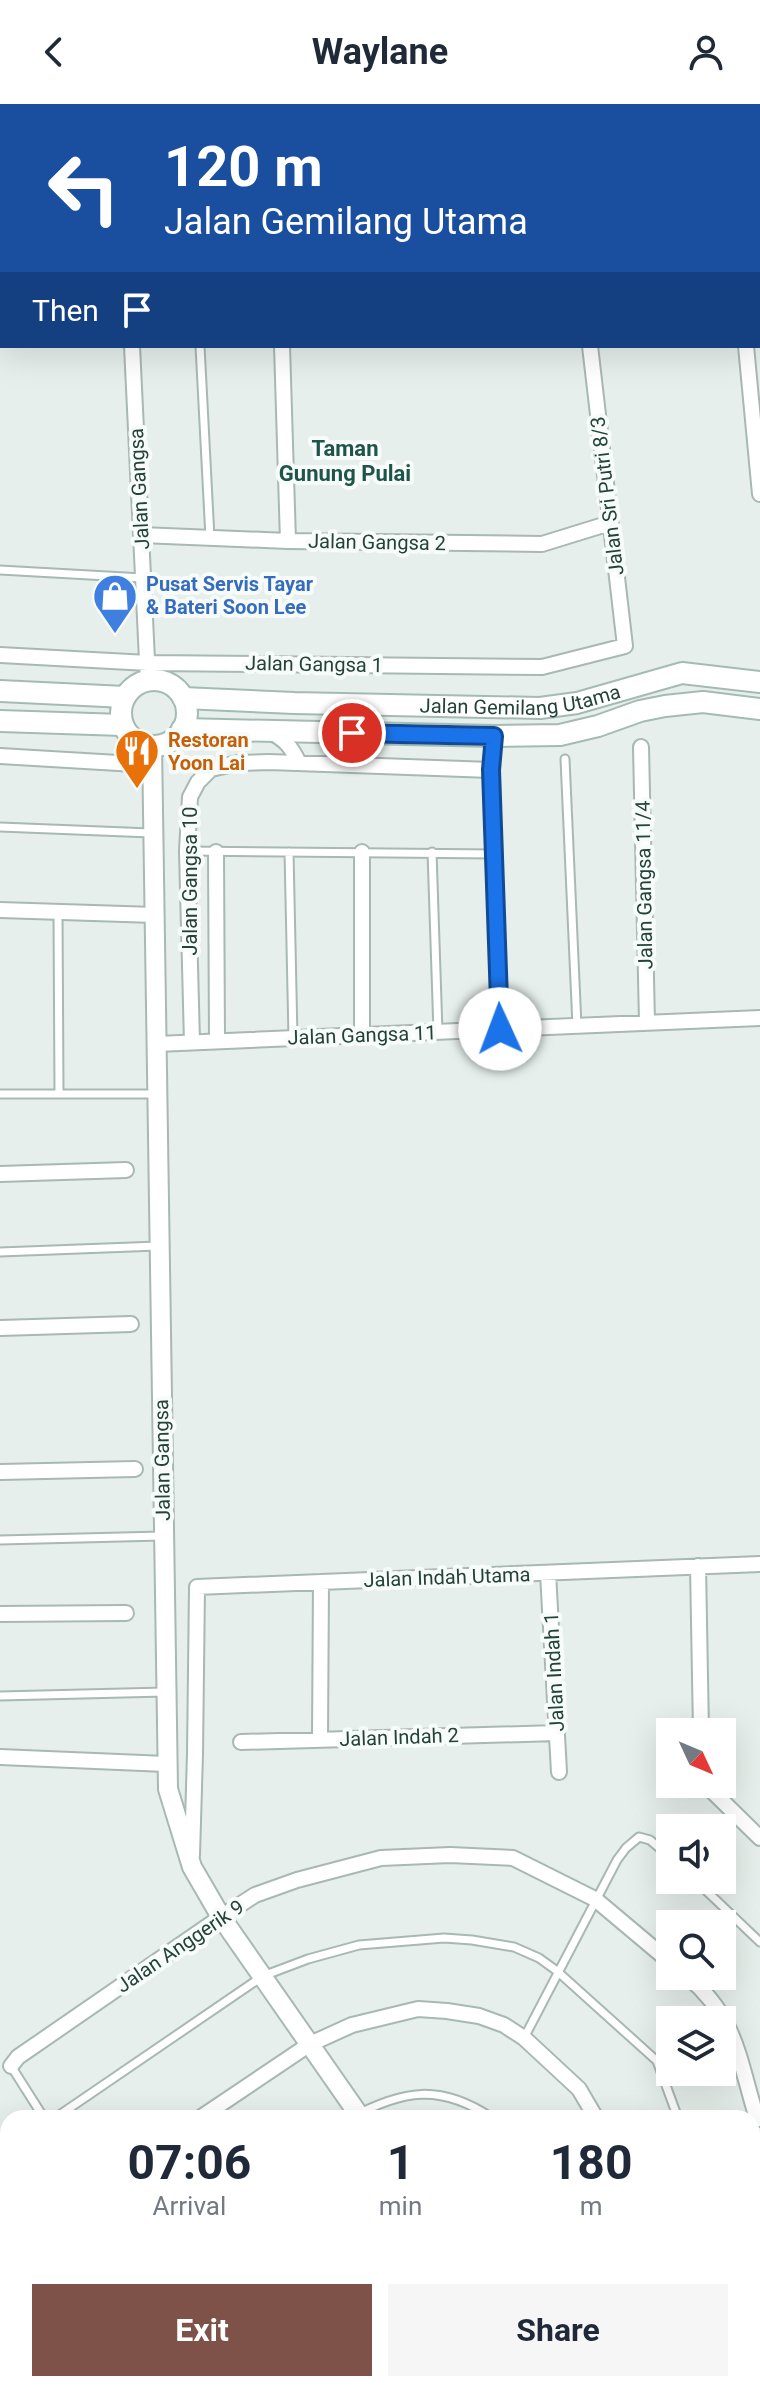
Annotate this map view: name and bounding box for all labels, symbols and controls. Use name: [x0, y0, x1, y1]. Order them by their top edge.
icon: back: [32, 30, 76, 74]
icon: person: [684, 30, 728, 74]
text: Waylane: [312, 31, 448, 73]
text: 120 m: [164, 134, 323, 200]
icon: left: [32, 136, 136, 240]
text: Jalan Gemilang Utama: [164, 201, 528, 243]
icon: arrive: [115, 288, 159, 332]
text: Then: [32, 293, 99, 328]
street label: Jalan Sri Putri 8/3: [585, 415, 629, 577]
street label: Jalan Gangsa: [124, 428, 154, 550]
district label: Taman Gunung Pulai: [279, 436, 411, 486]
street label: Jalan Gangsa 2: [308, 529, 446, 555]
shop icon: Pusat Servis Tayar & Bateri Soon Lee: [91, 572, 139, 635]
place label: Pusat Servis Tayar & Bateri Soon Lee: [146, 572, 314, 619]
street label: Jalan Gangsa 1: [245, 651, 383, 677]
street label: Jalan Gemilang Utama: [420, 679, 623, 720]
pin: [318, 699, 386, 767]
icon: arrive: [330, 711, 374, 755]
restaurant icon: Restoran Yoon Lai: [113, 727, 161, 790]
place label: Restoran Yoon Lai: [168, 728, 249, 775]
street label: Jalan Gangsa 11/4: [631, 801, 657, 969]
street label: Jalan Gangsa 10: [178, 806, 202, 956]
position arrow: [458, 987, 542, 1071]
street label: Jalan Gangsa 11: [287, 1020, 437, 1050]
street label: Jalan Gangsa: [149, 1399, 175, 1521]
street label: Jalan Indah Utama: [363, 1562, 531, 1592]
street label: Jalan Indah 1: [539, 1612, 569, 1732]
north arrow: [656, 1718, 736, 1798]
map controls: [656, 1718, 736, 2086]
street label: Jalan Indah 2: [339, 1723, 459, 1751]
button: sound: [656, 1814, 736, 1894]
street label: Jalan Anggerik 9: [112, 1894, 248, 1998]
button: search: [656, 1910, 736, 1990]
button: layers: [656, 2006, 736, 2086]
text: 07:06: [128, 2134, 251, 2191]
text: 1: [387, 2134, 414, 2191]
text: 180: [550, 2134, 632, 2191]
text: Arrival: [153, 2191, 226, 2221]
text: min: [379, 2191, 422, 2221]
text: m: [580, 2191, 603, 2221]
button: Exit: [32, 2284, 372, 2376]
button: Share: [388, 2284, 728, 2376]

